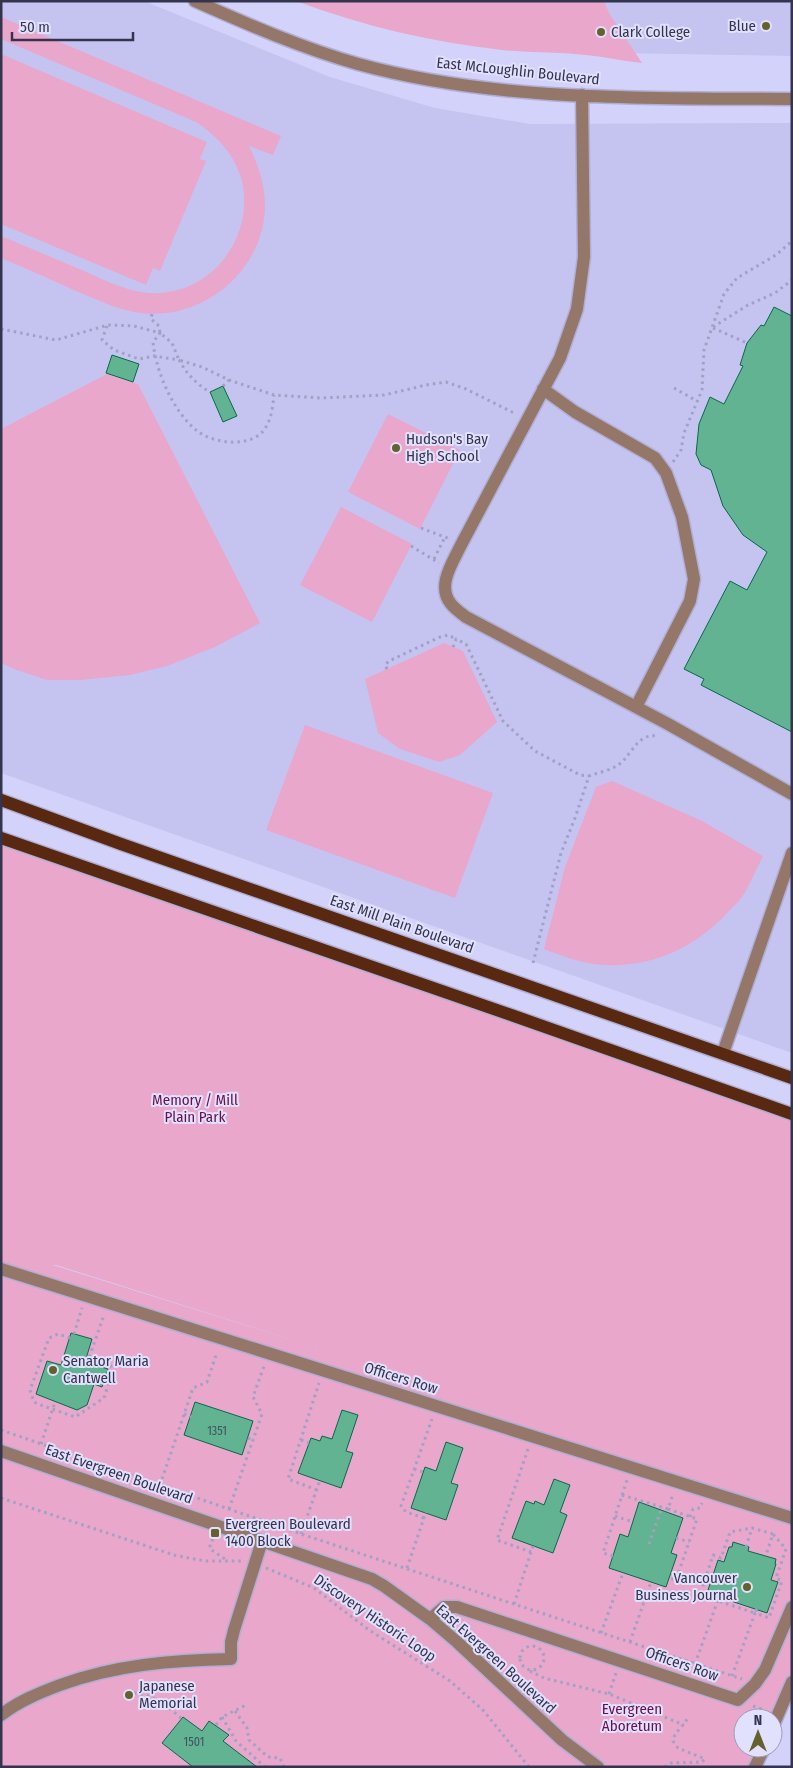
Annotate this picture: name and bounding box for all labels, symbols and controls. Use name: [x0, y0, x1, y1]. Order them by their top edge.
scale bar: [12, 10, 134, 42]
place label: Blue: [729, 17, 756, 35]
text: 50 m: [20, 18, 50, 36]
marker: Blue: [760, 20, 772, 32]
place label: Clark College: [611, 23, 690, 41]
marker: Clark College: [595, 26, 607, 38]
street label: East McLoughlin Boulevard: [435, 53, 601, 89]
place label: Hudson's Bay High School: [406, 430, 488, 465]
marker: Hudson's Bay High School: [390, 442, 402, 454]
street label: East Mill Plain Boulevard: [328, 891, 476, 957]
park label: Memory / Mill Plain Park: [152, 1091, 238, 1126]
place label: Senator Maria Cantwell: [63, 1352, 149, 1387]
street label: Officers Row: [362, 1358, 440, 1398]
marker: Senator Maria Cantwell: [47, 1364, 59, 1376]
house number: 1351: [207, 1424, 227, 1438]
street label: East Evergreen Boulevard: [43, 1440, 195, 1508]
place label: Evergreen Boulevard 1400 Block: [225, 1515, 351, 1550]
marker: Evergreen Boulevard 1400 Block: [209, 1527, 221, 1539]
place label: Vancouver Business Journal: [635, 1569, 738, 1604]
street label: Discovery Historic Loop: [311, 1570, 439, 1666]
marker: Vancouver Business Journal: [741, 1581, 753, 1593]
street label: East Evergreen Boulevard: [433, 1601, 559, 1717]
street label: Officers Row: [643, 1643, 721, 1685]
place label: Japanese Memorial: [139, 1677, 197, 1712]
marker: Japanese Memorial: [123, 1689, 135, 1701]
park label: Evergreen Aboretum: [602, 1700, 662, 1735]
north arrow: [733, 1708, 783, 1758]
text: N: [754, 1712, 762, 1729]
house number: 1501: [184, 1735, 204, 1749]

